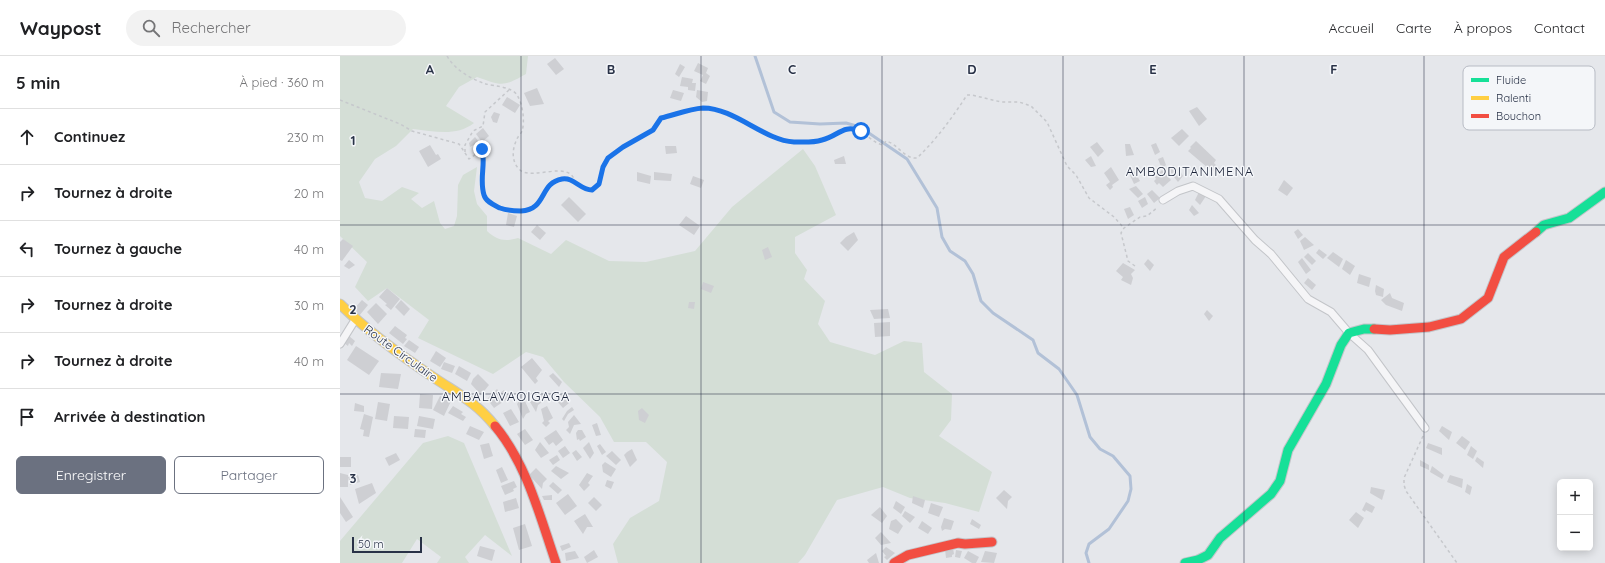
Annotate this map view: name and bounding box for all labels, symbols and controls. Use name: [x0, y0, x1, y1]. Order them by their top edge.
search box: [126, 10, 406, 46]
text: Waypost: [20, 16, 102, 40]
icon: search: [140, 17, 162, 39]
text: Rechercher: [172, 18, 251, 37]
text: Accueil: [1328, 19, 1374, 37]
text: Carte: [1396, 19, 1432, 37]
text: À propos: [1454, 19, 1512, 37]
text: Contact: [1534, 19, 1585, 37]
text: A: [426, 61, 435, 77]
text: B: [607, 61, 615, 77]
text: C: [788, 61, 796, 77]
text: D: [967, 61, 977, 77]
text: E: [1149, 61, 1157, 77]
text: F: [1330, 61, 1338, 77]
legend: [1463, 66, 1595, 130]
text: 5 min: [16, 72, 60, 93]
text: Fluide: [1496, 73, 1526, 87]
text: À pied · 360 m: [240, 74, 324, 90]
text: Ralenti: [1496, 91, 1531, 105]
text: Bouchon: [1496, 109, 1541, 123]
route start: [852, 122, 870, 140]
icon: ahead: [16, 126, 38, 148]
text: Continuez: [54, 127, 125, 146]
text: 230 m: [287, 129, 324, 145]
text: 1: [350, 132, 356, 148]
route end: [473, 140, 491, 158]
district label: AMBODITANIMENA: [1126, 163, 1254, 179]
icon: right: [16, 182, 38, 204]
text: Tournez à droite: [54, 183, 173, 202]
text: 20 m: [294, 185, 324, 201]
icon: left: [16, 238, 38, 260]
text: Tournez à gauche: [54, 239, 182, 258]
text: 40 m: [294, 241, 324, 257]
icon: right: [16, 294, 38, 316]
text: Tournez à droite: [54, 295, 173, 314]
text: 30 m: [294, 297, 324, 313]
text: 2: [349, 301, 357, 317]
street label: Route Circulaire: [361, 321, 441, 385]
icon: right: [16, 350, 38, 372]
text: Tournez à droite: [54, 351, 173, 370]
text: 40 m: [294, 353, 324, 369]
district label: AMBALAVAOIGAGA: [442, 388, 570, 404]
icon: arrive: [16, 406, 38, 428]
text: Arrivée à destination: [54, 407, 206, 426]
button: Enregistrer: [16, 456, 166, 494]
button: Partager: [174, 456, 324, 494]
text: 3: [350, 470, 357, 486]
map controls: [1557, 479, 1593, 551]
button: +: [1557, 479, 1593, 515]
button: −: [1557, 515, 1593, 551]
scale bar: [352, 535, 422, 554]
text: 50 m: [358, 537, 384, 551]

